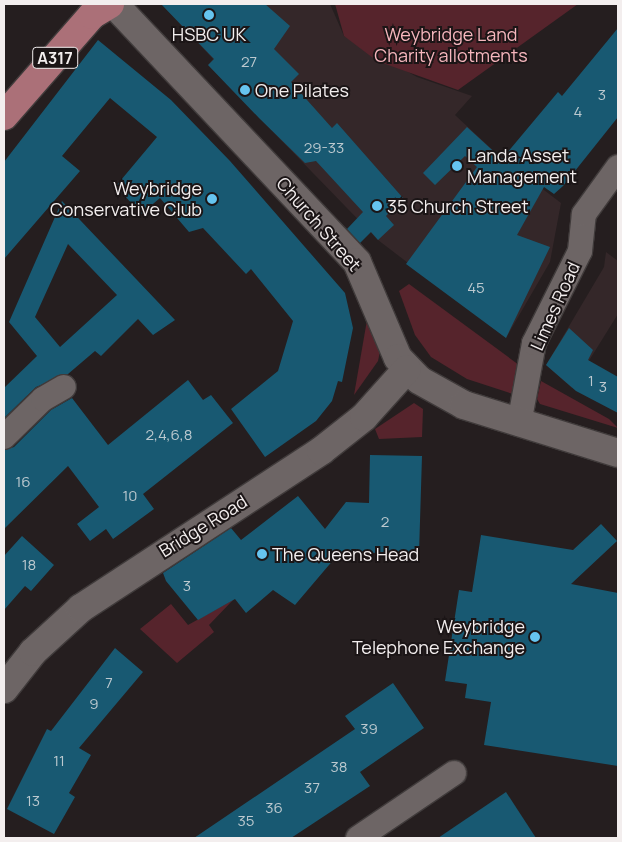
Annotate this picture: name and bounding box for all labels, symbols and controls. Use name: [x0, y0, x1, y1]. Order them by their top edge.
marker: HSBC UK: [203, 9, 215, 21]
place label: HSBC UK: [172, 23, 246, 45]
park label: Weybridge Land Charity allotments: [374, 24, 528, 66]
road number: A317: [31, 44, 79, 72]
house number: 27: [241, 53, 257, 71]
place label: One Pilates: [255, 79, 349, 101]
marker: One Pilates: [239, 84, 251, 96]
house number: 3: [598, 86, 606, 104]
house number: 4: [574, 103, 582, 121]
house number: 29-33: [304, 139, 344, 157]
place label: Landa Asset Management: [467, 145, 577, 188]
marker: Landa Asset Management: [451, 160, 463, 172]
street label: Church Street: [272, 173, 366, 275]
place label: Weybridge Conservative Club: [50, 178, 202, 220]
marker: Weybridge Conservative Club: [206, 193, 218, 205]
place label: 35 Church Street: [387, 195, 529, 217]
marker: 35 Church Street: [371, 200, 383, 212]
street label: Limes Road: [526, 258, 584, 354]
house number: 45: [467, 279, 485, 297]
house number: 1: [588, 372, 594, 390]
house number: 3: [599, 378, 607, 396]
house number: 2,4,6,8: [145, 426, 193, 444]
house number: 16: [15, 473, 31, 491]
house number: 10: [123, 487, 137, 505]
street label: Bridge Road: [155, 490, 251, 562]
house number: 2: [381, 513, 389, 531]
place label: The Queens Head: [272, 543, 419, 565]
marker: The Queens Head: [256, 548, 268, 560]
house number: 18: [22, 556, 36, 574]
house number: 3: [183, 577, 191, 595]
place label: Weybridge Telephone Exchange: [352, 616, 525, 659]
marker: Weybridge Telephone Exchange: [529, 631, 541, 643]
house number: 7: [105, 674, 113, 692]
house number: 9: [89, 695, 99, 713]
house number: 39: [360, 720, 378, 738]
house number: 11: [53, 752, 65, 770]
house number: 38: [330, 758, 348, 776]
house number: 37: [304, 779, 320, 797]
house number: 13: [26, 792, 40, 810]
house number: 36: [265, 799, 283, 817]
house number: 35: [238, 812, 254, 830]

